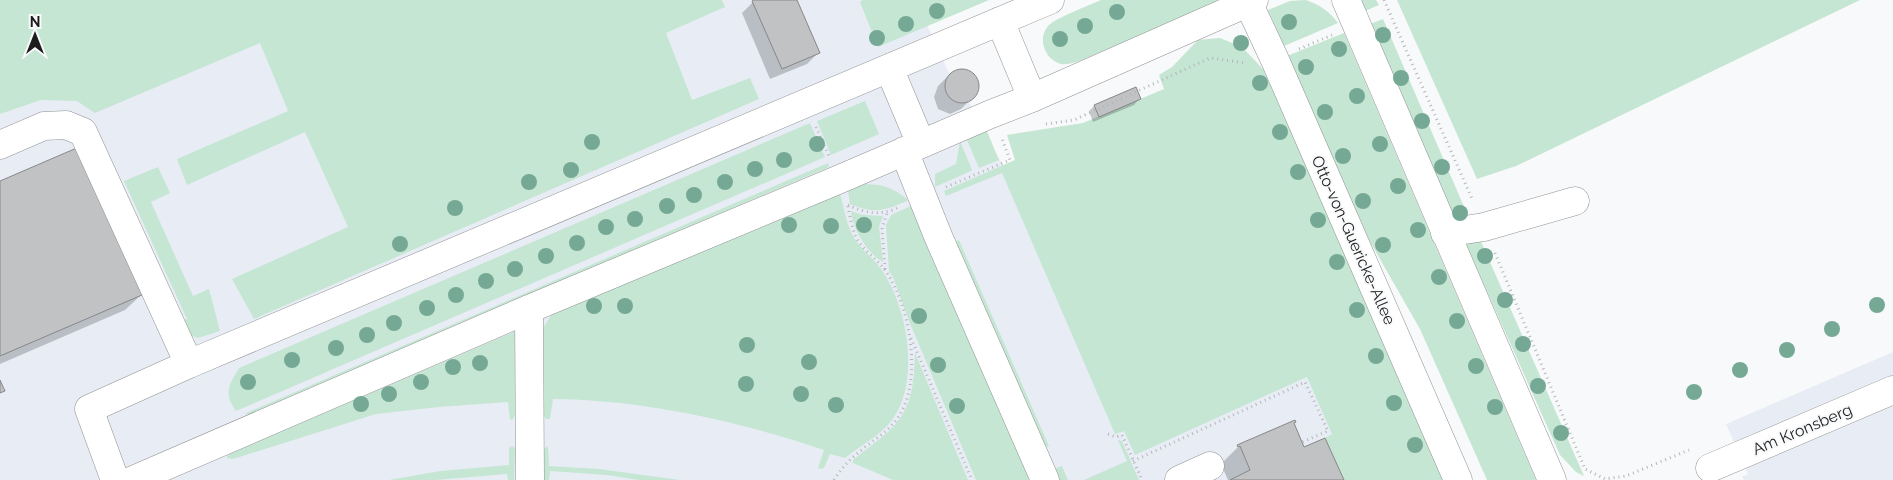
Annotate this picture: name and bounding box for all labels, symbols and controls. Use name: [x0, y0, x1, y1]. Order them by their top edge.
north arrow: [10, 10, 60, 60]
text: N: [30, 14, 40, 30]
street label: Otto-von-Guericke-Allee: [1308, 153, 1399, 328]
street label: Am Kronsberg: [1750, 400, 1855, 459]

